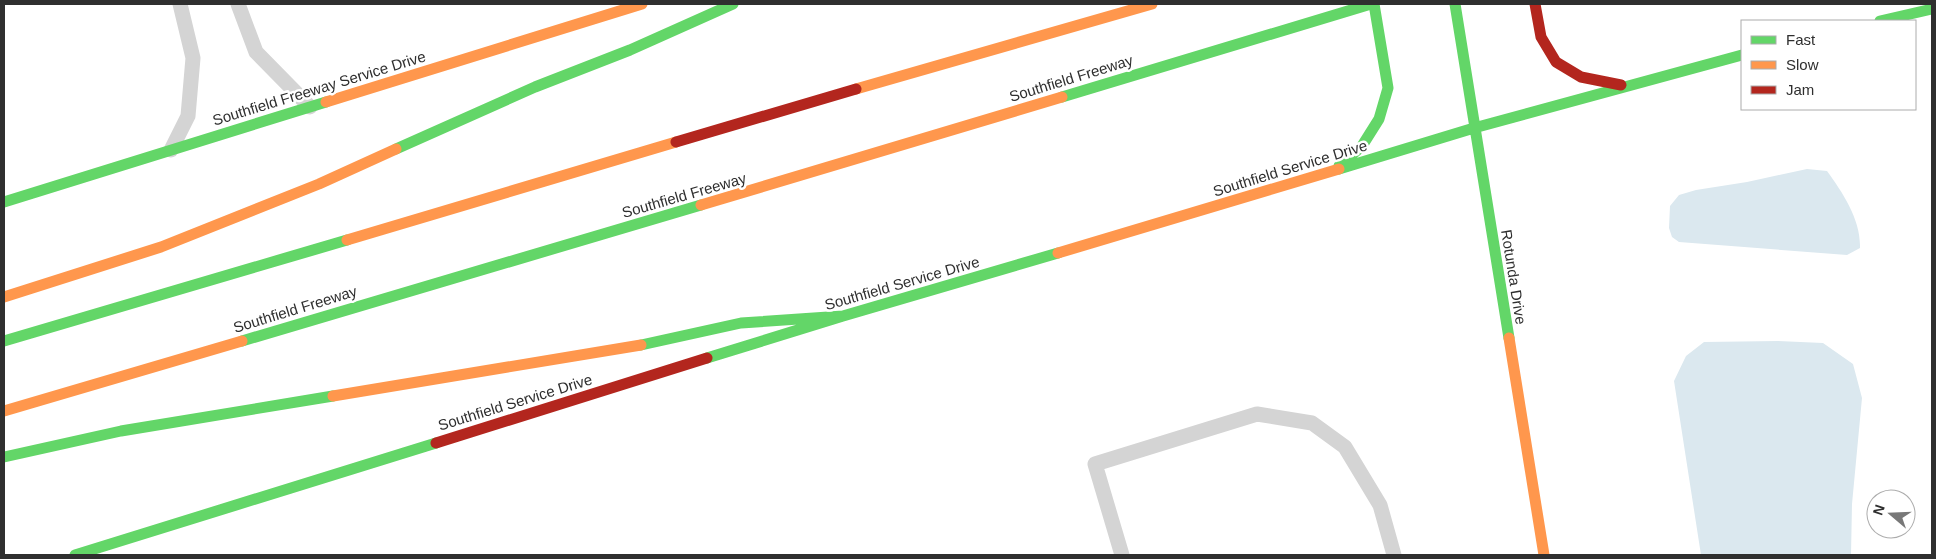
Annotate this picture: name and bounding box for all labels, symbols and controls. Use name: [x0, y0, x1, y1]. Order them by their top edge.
legend: [1741, 20, 1916, 110]
text: Fast: [1786, 31, 1816, 48]
street label: Southfield Freeway Service Drive: [210, 47, 428, 129]
street label: Southfield Freeway: [1007, 51, 1135, 105]
text: Slow: [1786, 56, 1819, 73]
text: Jam: [1786, 81, 1814, 98]
street label: Southfield Service Drive: [1211, 136, 1369, 200]
street label: Southfield Freeway: [620, 169, 749, 221]
street label: Rotunda Drive: [1498, 228, 1530, 326]
street label: Southfield Service Drive: [823, 253, 981, 313]
street label: Southfield Freeway: [231, 282, 359, 336]
street label: Southfield Service Drive: [436, 370, 594, 434]
north arrow: [1866, 489, 1916, 539]
text: N: [1869, 502, 1888, 517]

